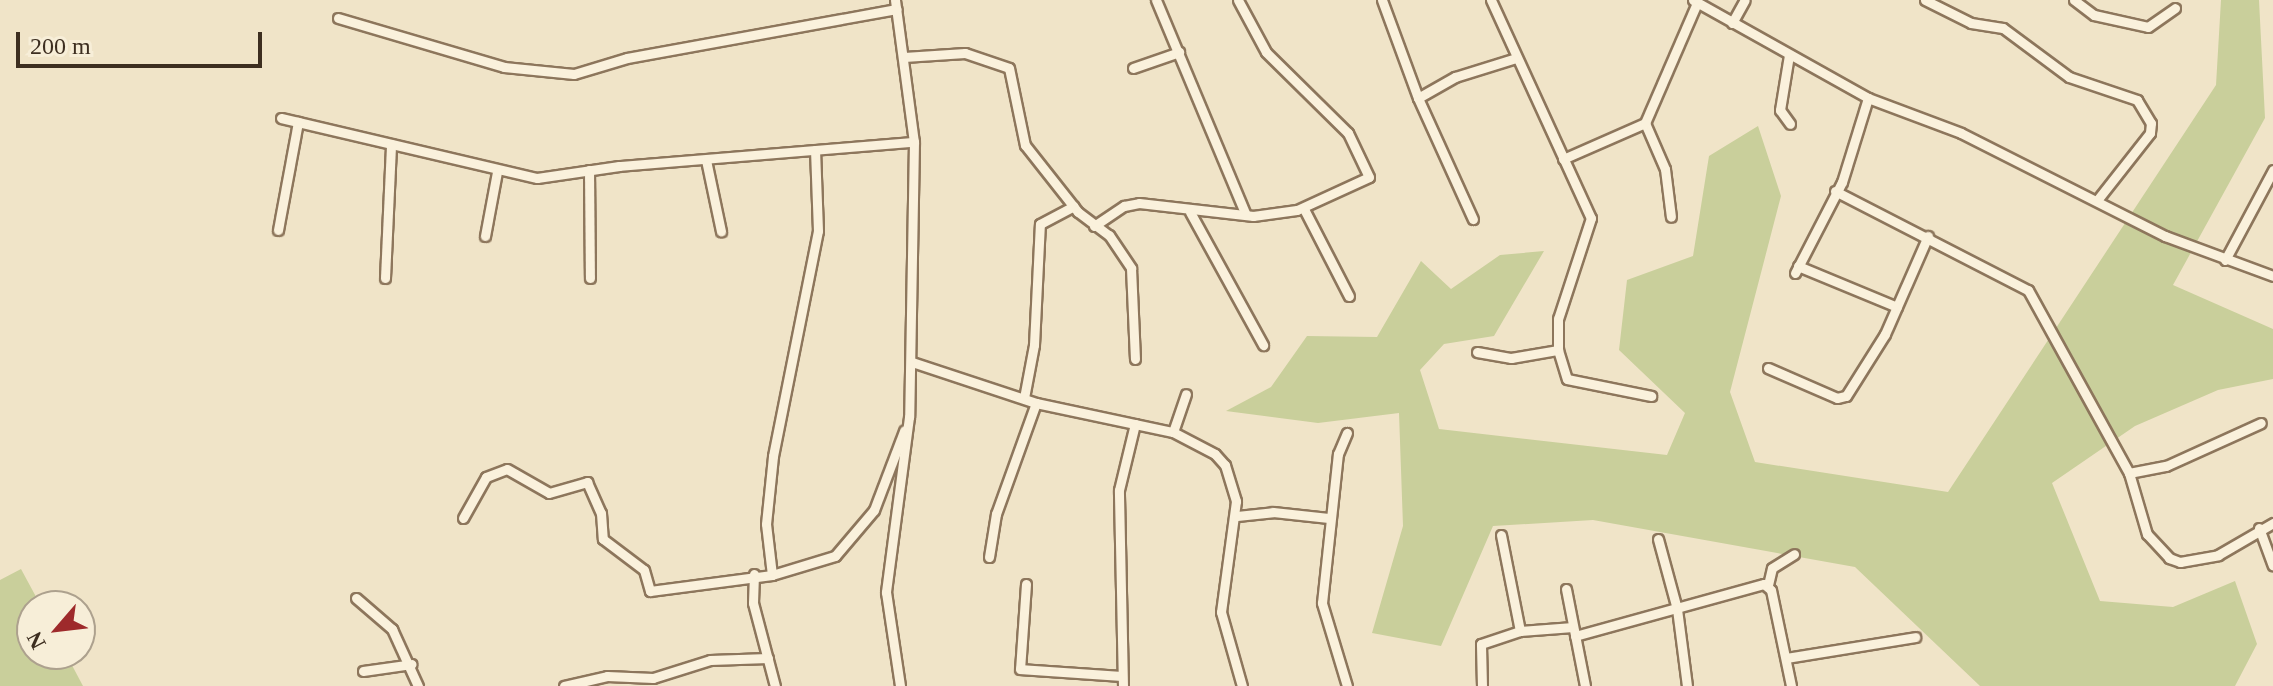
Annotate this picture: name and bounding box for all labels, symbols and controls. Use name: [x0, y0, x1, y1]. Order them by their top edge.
scale bar: [20, 16, 266, 66]
text: 200 m: [30, 33, 91, 59]
north arrow: [16, 590, 96, 670]
text: N: [21, 628, 51, 653]

